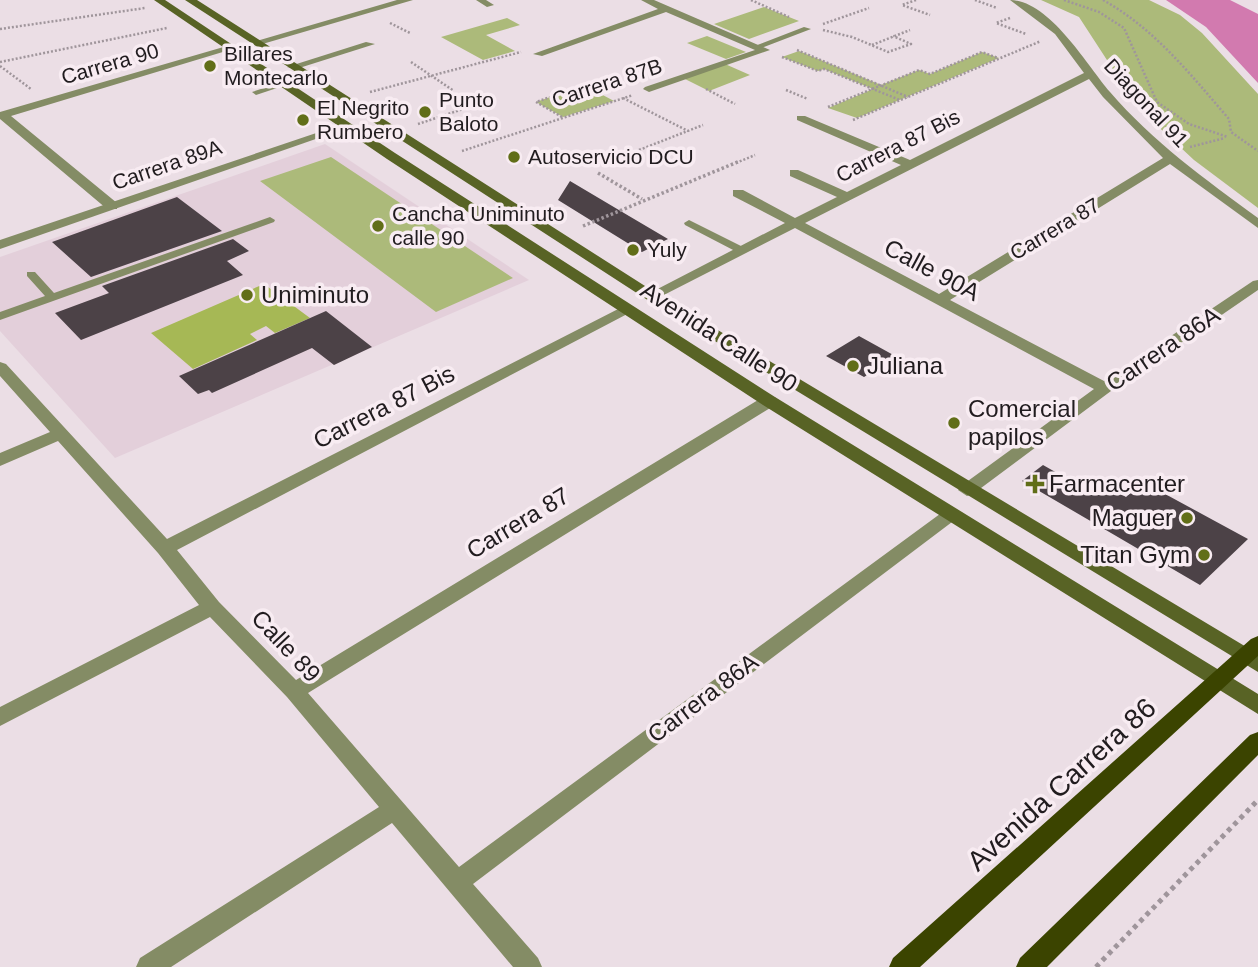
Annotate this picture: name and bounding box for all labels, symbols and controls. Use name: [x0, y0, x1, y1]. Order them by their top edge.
street label: Carrera 90: [58, 39, 161, 88]
place label: Billares Montecarlo: [224, 42, 328, 89]
street label: Carrera 87B: [549, 54, 665, 111]
street label: Diagonal 91: [1100, 54, 1193, 151]
marker: Billares Montecarlo: [202, 58, 218, 74]
place label: Punto Baloto: [439, 88, 499, 135]
place label: El Negrito Rumbero: [317, 96, 409, 143]
marker: Punto Baloto: [417, 104, 433, 120]
street label: Carrera 87 Bis: [832, 105, 963, 187]
marker: El Negrito Rumbero: [295, 112, 311, 128]
street label: Carrera 89A: [109, 135, 225, 194]
place label: Autoservicio DCU: [528, 145, 694, 168]
marker: Autoservicio DCU: [506, 149, 522, 165]
street label: Carrera 87: [1006, 193, 1104, 264]
place label: Cancha Uniminuto calle 90: [392, 202, 565, 249]
marker: Cancha Uniminuto calle 90: [370, 218, 386, 234]
street label: Calle 90A: [880, 233, 985, 306]
place label: Yuly: [647, 238, 687, 261]
marker: Yuly: [625, 242, 641, 258]
street label: Avenida Calle 90: [636, 276, 803, 397]
place label: Uniminuto: [261, 281, 369, 308]
marker: Uniminuto: [239, 287, 255, 303]
street label: Carrera 86A: [1101, 301, 1224, 396]
place label: Juliana: [867, 352, 944, 379]
marker: Juliana: [845, 358, 861, 374]
street label: Carrera 87 Bis: [309, 359, 459, 454]
place label: Comercial papilos: [968, 395, 1076, 450]
marker: Comercial papilos: [946, 415, 962, 431]
place label: Farmacenter: [1049, 470, 1185, 497]
marker: Farmacenter: [1027, 476, 1043, 492]
street label: Carrera 87: [462, 481, 574, 564]
place label: Maguer: [1092, 504, 1173, 531]
marker: Maguer: [1179, 510, 1195, 526]
place label: Titan Gym: [1080, 541, 1190, 568]
marker: Titan Gym: [1196, 547, 1212, 563]
street label: Calle 89: [246, 604, 326, 687]
street label: Carrera 86A: [642, 647, 763, 748]
street label: Avenida Carrera 86: [961, 692, 1162, 877]

